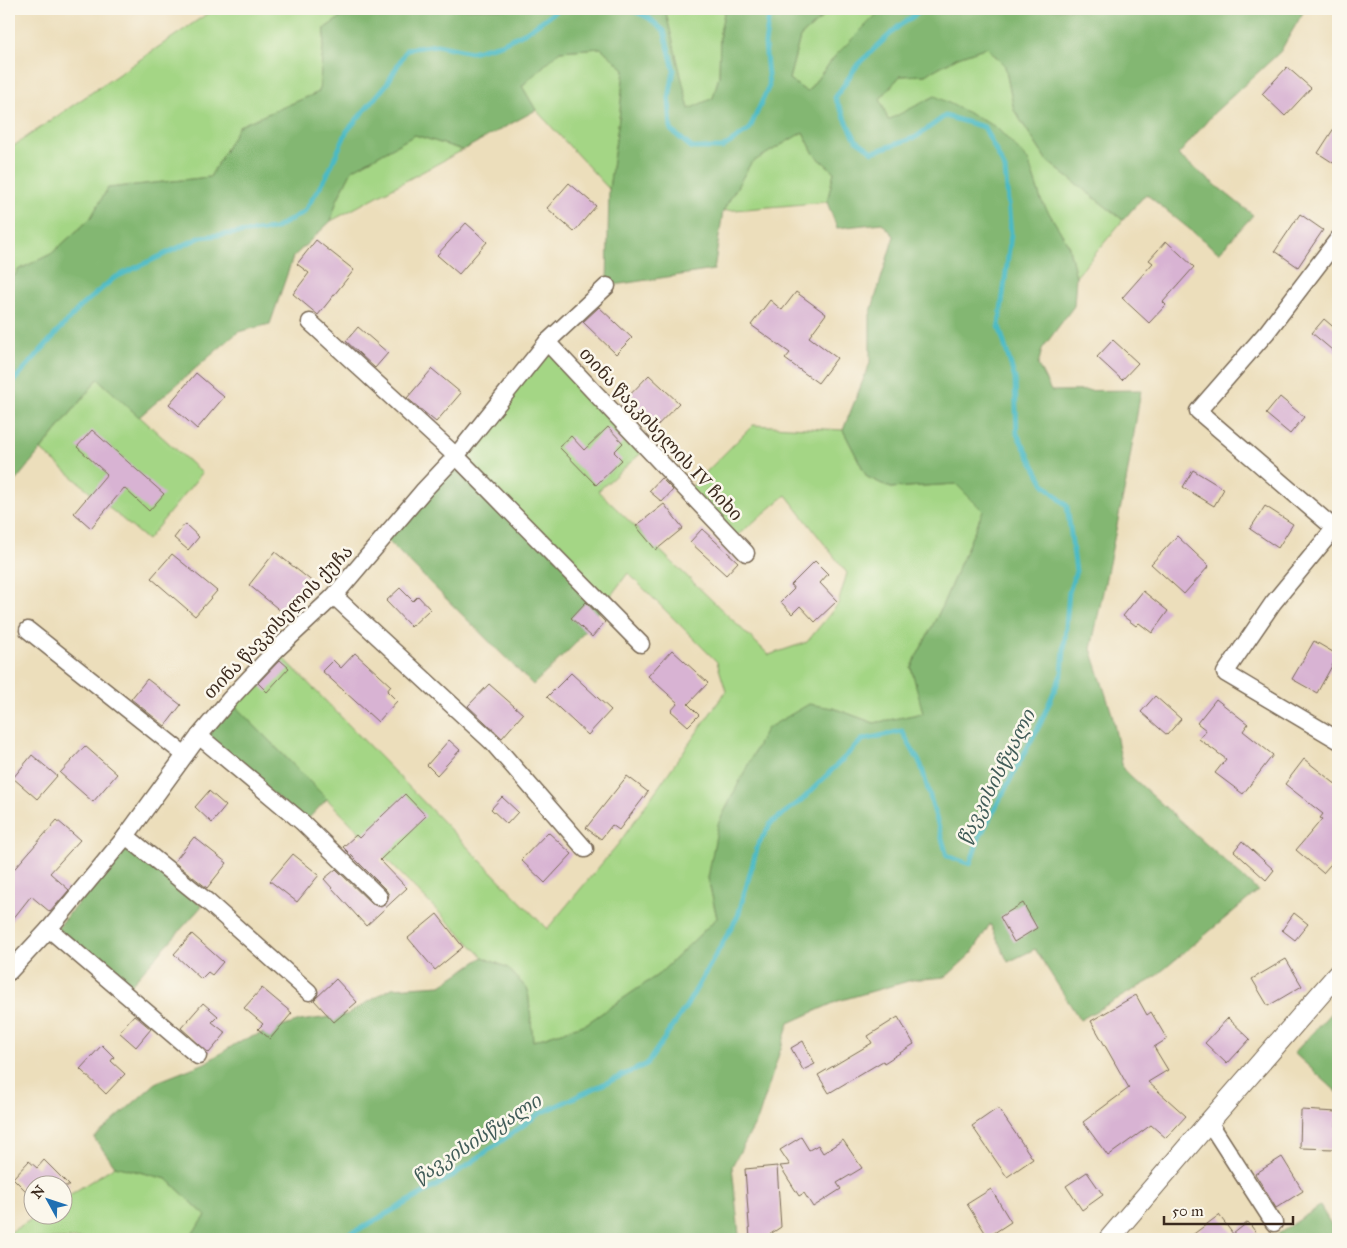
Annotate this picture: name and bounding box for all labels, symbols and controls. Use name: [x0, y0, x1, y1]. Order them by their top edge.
street label: თინა წავკისელის IV ჩიხი: [575, 343, 747, 525]
street label: თინა წავკისელის ქუჩა: [199, 540, 357, 704]
water label: წავკისისწყალი: [952, 705, 1040, 848]
water label: წავკისისწყალი: [409, 1088, 546, 1189]
north arrow: [22, 1176, 72, 1226]
text: N: [28, 1182, 49, 1202]
scale bar: [1164, 1193, 1293, 1225]
text: 50 m: [1172, 1202, 1204, 1220]

